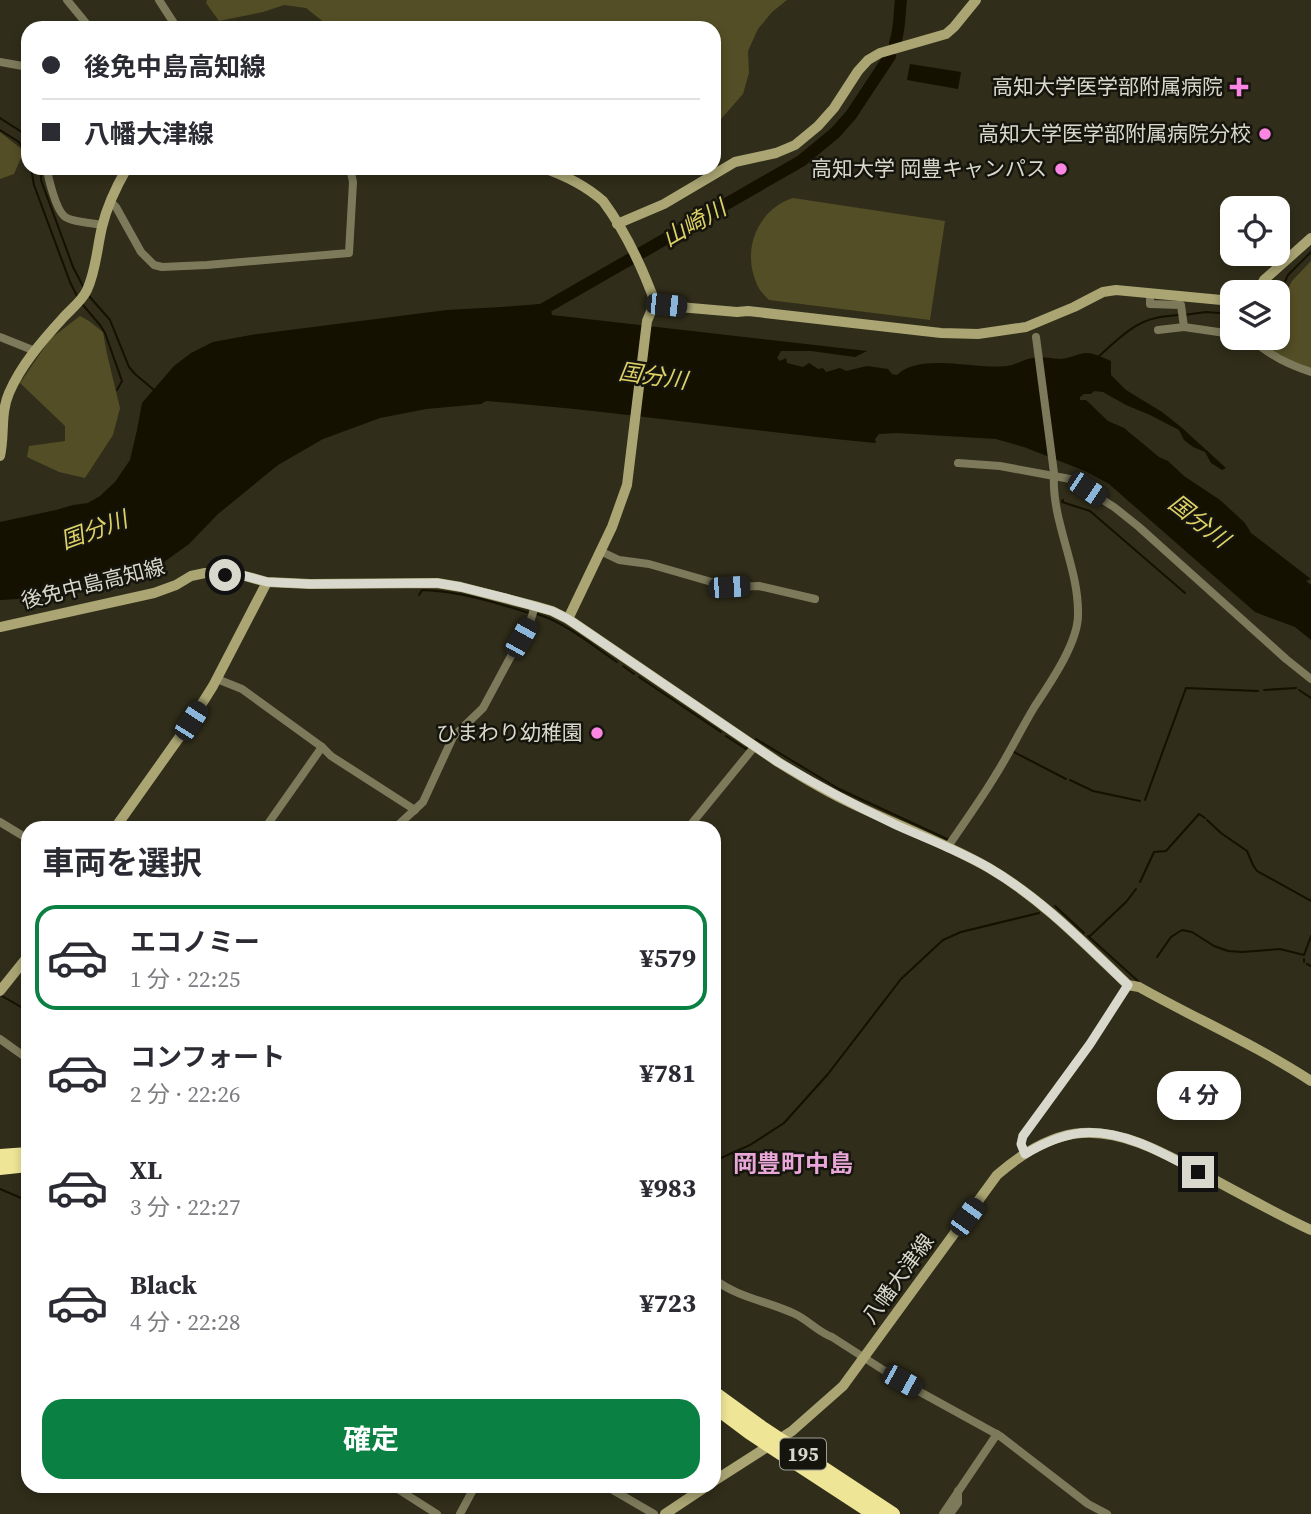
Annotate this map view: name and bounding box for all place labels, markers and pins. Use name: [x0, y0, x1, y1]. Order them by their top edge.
place label: 高知大学医学部附属病院: [992, 72, 1223, 101]
marker: 高知大学医学部附属病院: [1229, 77, 1249, 97]
place label: 高知大学医学部附属病院分校: [978, 119, 1251, 148]
marker: 高知大学医学部附属病院分校: [1257, 126, 1273, 142]
place label: 高知大学 岡豊キャンパス: [811, 154, 1047, 183]
marker: 高知大学 岡豊キャンパス: [1053, 161, 1069, 177]
place label: ひまわり幼稚園: [436, 718, 583, 747]
marker: ひまわり幼稚園: [589, 725, 605, 741]

